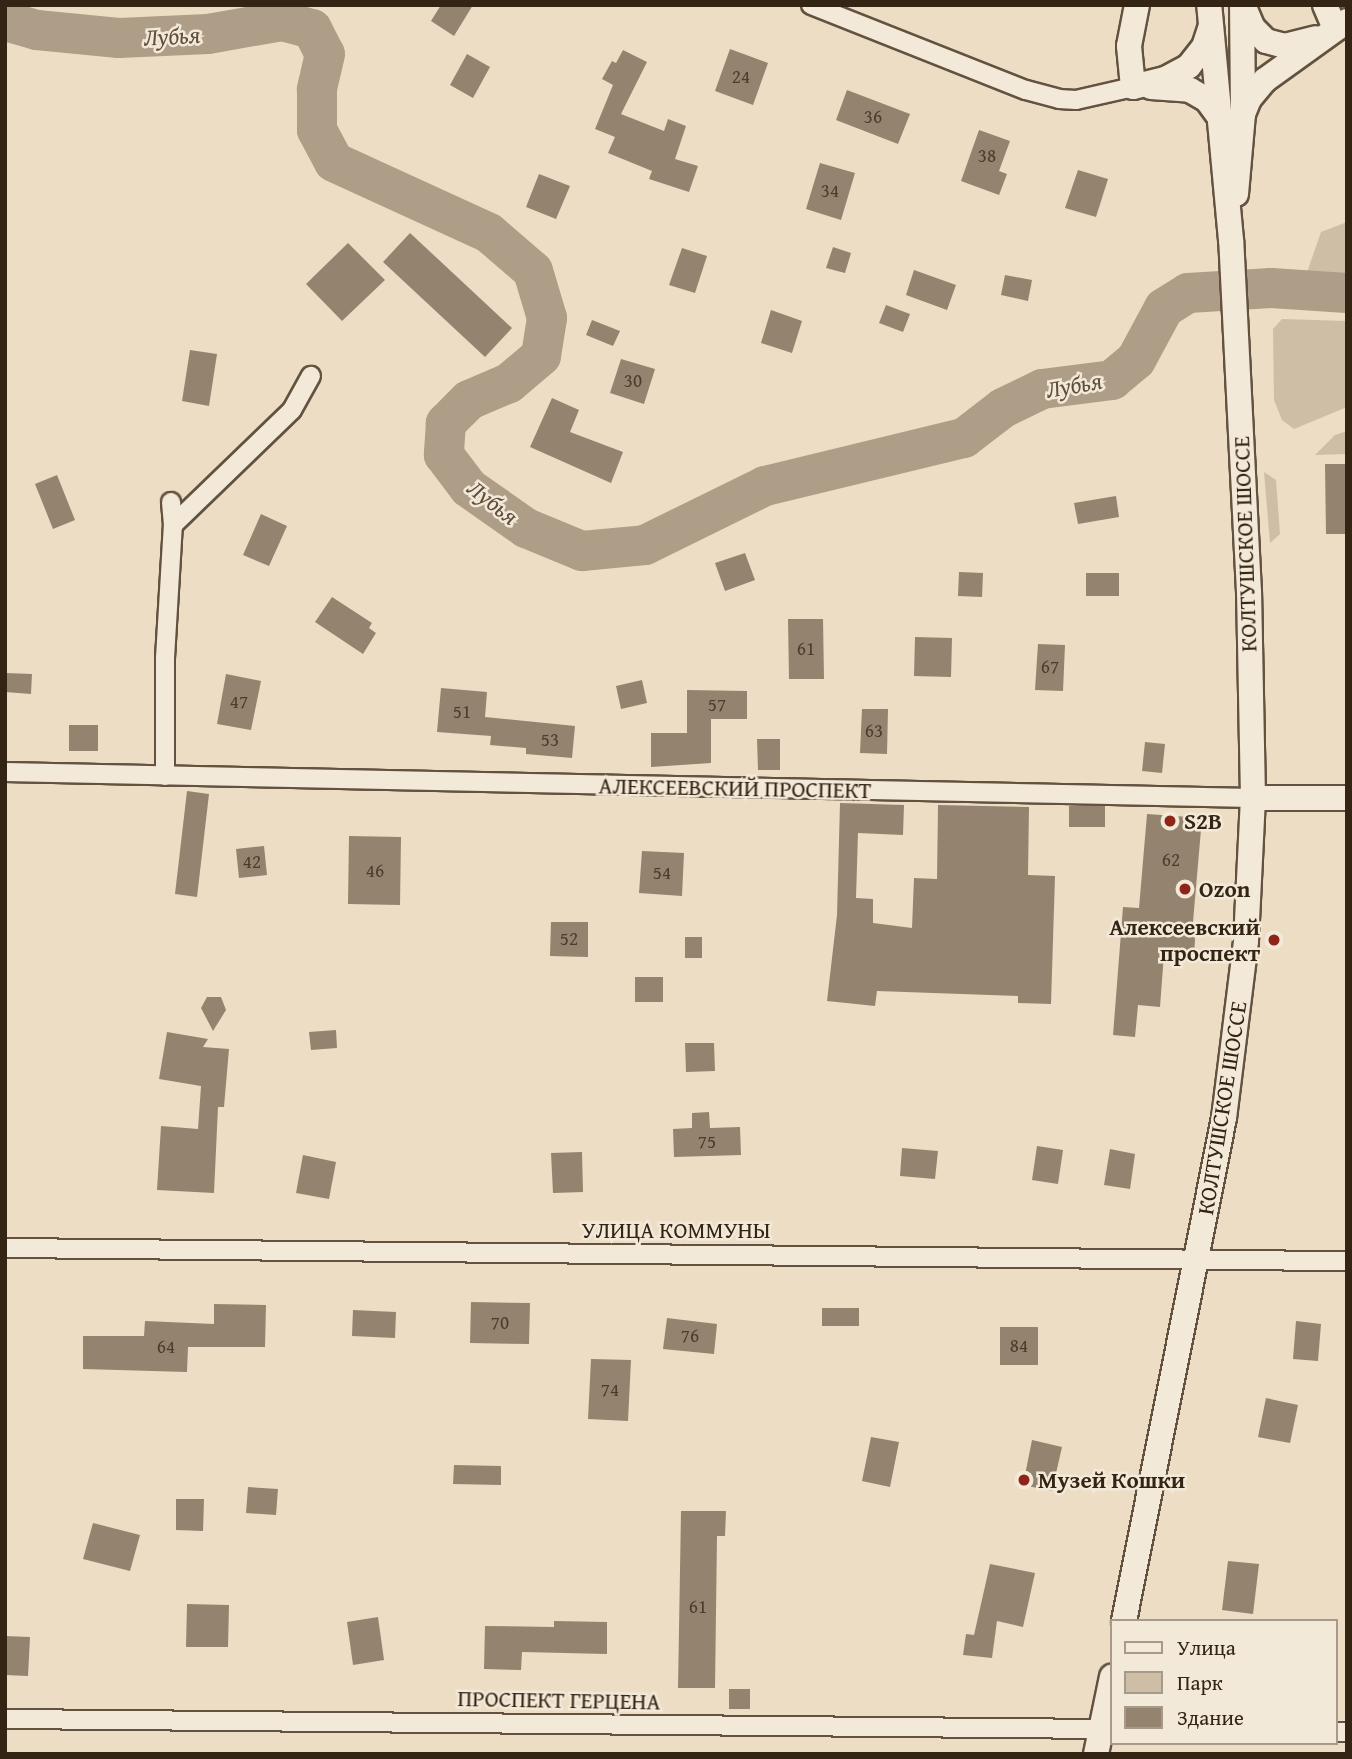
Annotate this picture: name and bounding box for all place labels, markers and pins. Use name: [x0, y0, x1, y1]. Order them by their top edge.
place label: S2B: [1184, 807, 1222, 835]
marker: S2B: [1162, 813, 1178, 829]
place label: Ozon: [1199, 875, 1250, 903]
marker: Ozon: [1177, 881, 1193, 897]
place label: Алексеевский проспект: [1109, 913, 1260, 967]
marker: Алексеевский проспект: [1266, 932, 1282, 948]
place label: Музей Кошки: [1038, 1466, 1185, 1494]
marker: Музей Кошки: [1016, 1472, 1032, 1488]

